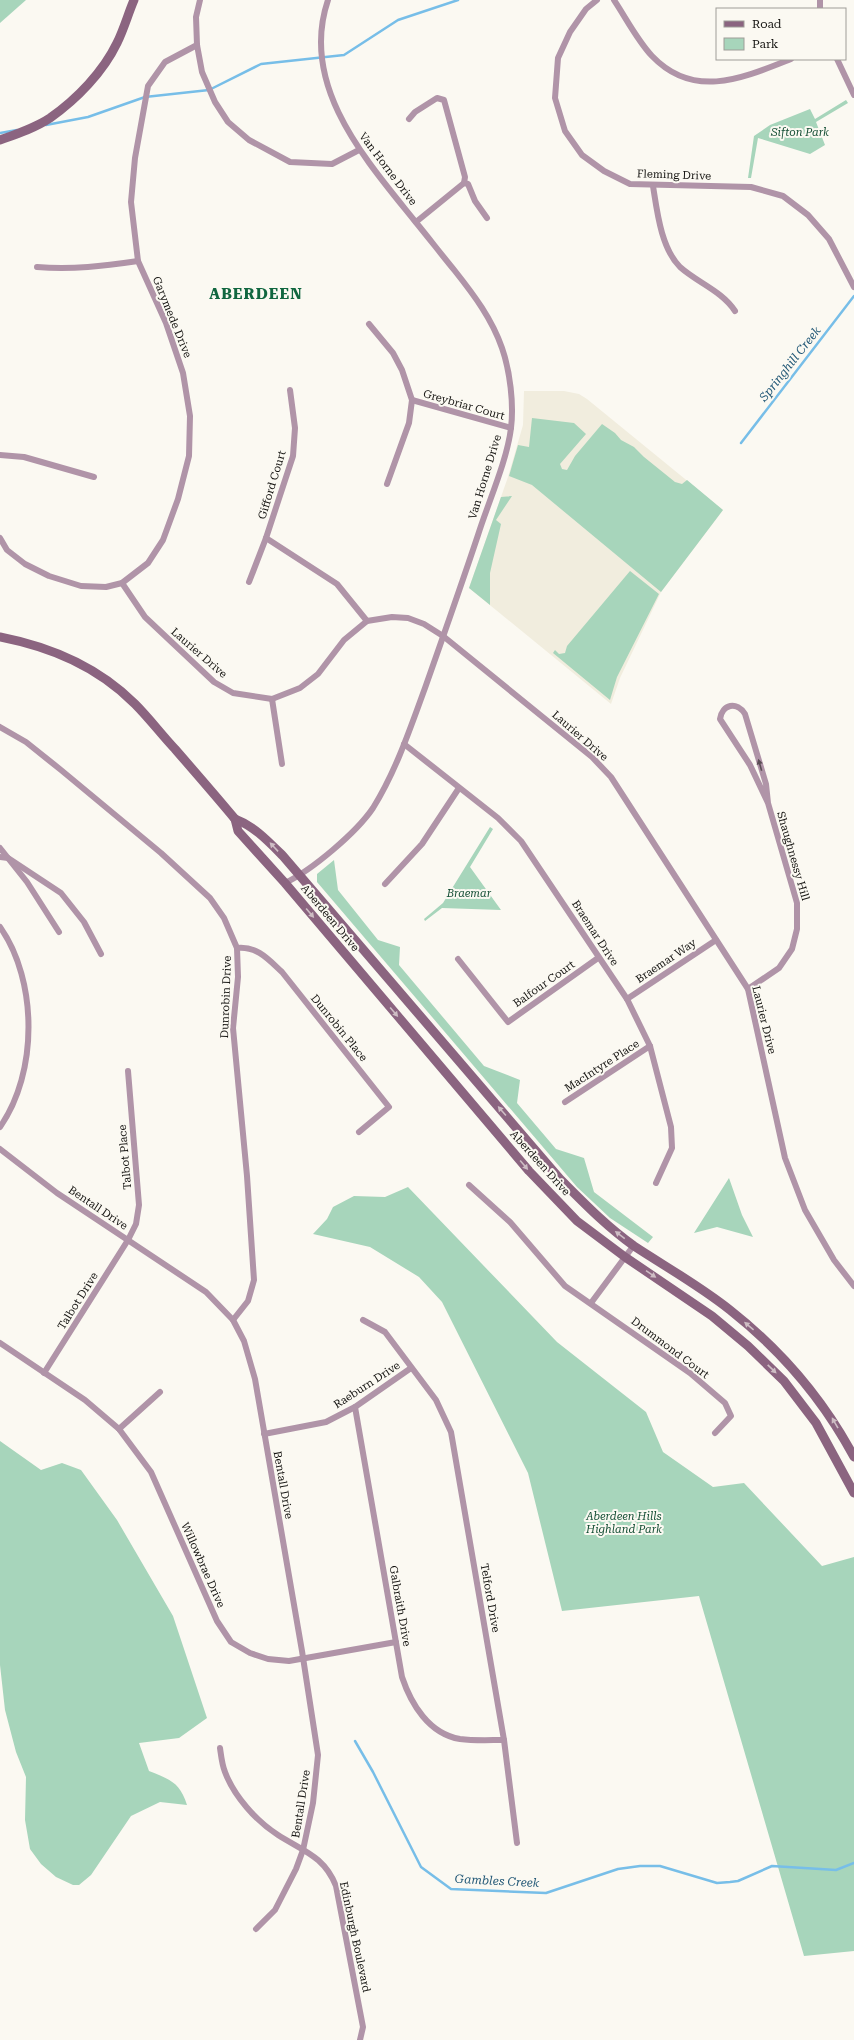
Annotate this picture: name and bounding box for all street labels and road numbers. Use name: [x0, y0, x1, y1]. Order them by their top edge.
street label: Van Horne Drive: [356, 130, 420, 208]
street label: Fleming Drive: [637, 167, 711, 183]
street label: Garymede Drive: [150, 274, 194, 360]
street label: Greybriar Court: [422, 387, 506, 423]
street label: Van Horne Drive: [466, 433, 504, 521]
street label: Gifford Court: [255, 449, 289, 521]
street label: Laurier Drive: [168, 625, 230, 681]
street label: Laurier Drive: [549, 708, 611, 764]
street label: Shaughnessy Hill: [774, 810, 812, 903]
street label: Aberdeen Drive: [298, 882, 362, 954]
street label: Braemar Drive: [569, 898, 621, 968]
street label: Braemar Way: [633, 936, 699, 986]
street label: Dunrobin Drive: [218, 955, 234, 1039]
street label: Balfour Court: [511, 958, 577, 1010]
street label: Laurier Drive: [749, 985, 779, 1055]
street label: Dunrobin Place: [308, 992, 370, 1064]
street label: MacIntyre Place: [562, 1037, 642, 1095]
street label: Talbot Place: [116, 1124, 134, 1190]
street label: Aberdeen Drive: [507, 1128, 573, 1198]
street label: Bentall Drive: [66, 1183, 130, 1233]
street label: Talbot Drive: [55, 1270, 101, 1332]
street label: Drummond Court: [629, 1315, 711, 1381]
street label: Raeburn Drive: [331, 1359, 403, 1411]
street label: Bentall Drive: [271, 1450, 295, 1520]
street label: Willowbrae Drive: [178, 1520, 228, 1610]
street label: Telford Drive: [478, 1562, 502, 1634]
street label: Galbraith Drive: [386, 1565, 414, 1647]
street label: Bentall Drive: [289, 1769, 313, 1839]
street label: Edinburgh Boulevard: [337, 1880, 373, 1994]

